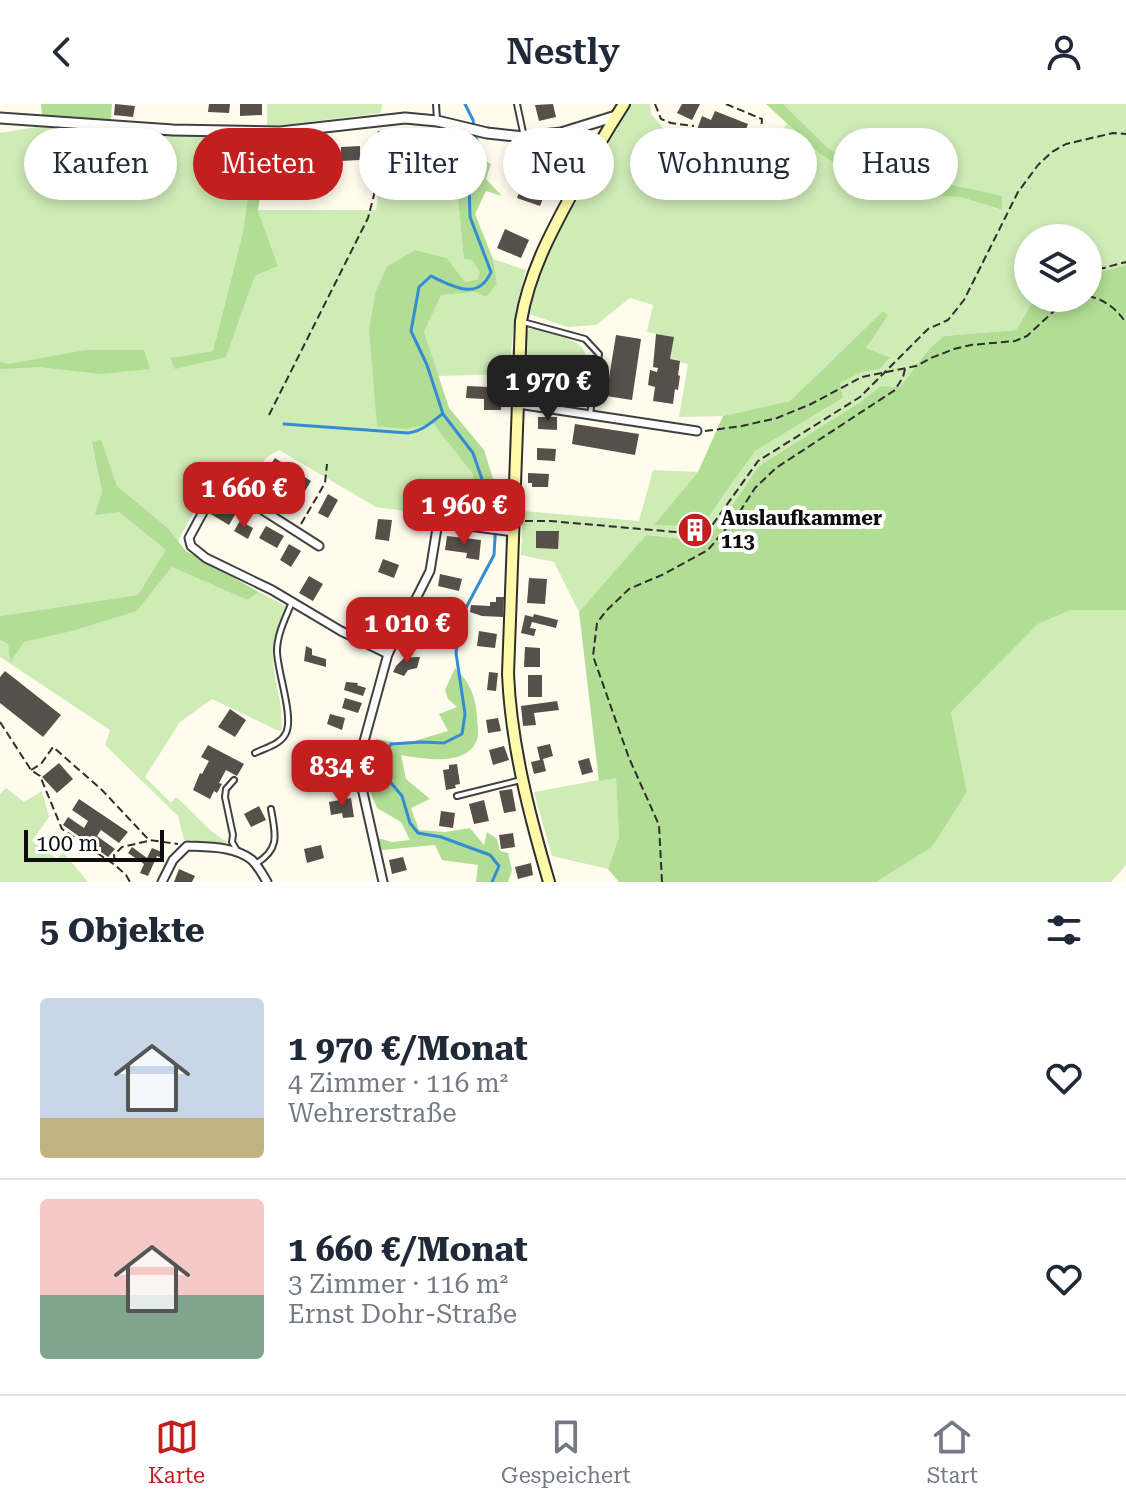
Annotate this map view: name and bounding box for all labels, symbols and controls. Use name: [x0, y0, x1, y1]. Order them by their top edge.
icon: back: [40, 30, 84, 74]
icon: person: [1042, 30, 1086, 74]
text: Nestly: [506, 31, 620, 73]
chip: Kaufen: [24, 128, 177, 200]
chip: Mieten: [193, 128, 343, 200]
chip: Filter: [359, 128, 487, 200]
chip: Neu: [503, 128, 614, 200]
chip: Wohnung: [630, 128, 817, 200]
chip: Haus: [833, 128, 958, 200]
map controls: [1014, 224, 1102, 312]
button: layers: [1014, 224, 1102, 312]
pin: 1 970 €: [474, 355, 622, 423]
text: 1 970 €: [505, 366, 591, 396]
pin: 1 660 €: [170, 462, 318, 530]
text: 1 660 €: [201, 473, 287, 503]
pin: 1 960 €: [390, 479, 538, 547]
text: 1 960 €: [421, 490, 507, 520]
place label: Auslaufkammer 113: [721, 506, 882, 553]
building icon: Auslaufkammer 113: [676, 511, 714, 549]
pin: 1 010 €: [333, 597, 481, 665]
text: 1 010 €: [364, 608, 450, 638]
pin: 834 €: [286, 740, 398, 808]
text: 834 €: [310, 751, 374, 781]
scale bar: [24, 826, 164, 862]
text: 100 m: [36, 831, 99, 856]
icon: filters: [1042, 908, 1086, 952]
text: 5 Objekte: [40, 910, 205, 950]
text: 1 970 €/Monat: [288, 1028, 528, 1068]
icon: home: [104, 1030, 200, 1126]
icon: heart: [1042, 1056, 1086, 1100]
text: 4 Zimmer · 116 m²: [288, 1068, 508, 1098]
text: Wehrerstraße: [288, 1098, 457, 1128]
text: 1 660 €/Monat: [288, 1229, 528, 1269]
icon: home: [104, 1231, 200, 1327]
icon: heart: [1042, 1257, 1086, 1301]
text: 3 Zimmer · 116 m²: [288, 1269, 508, 1299]
text: Ernst Dohr-Straße: [288, 1299, 517, 1329]
tab: Karte: [148, 1415, 205, 1488]
tab: Gespeichert: [501, 1415, 631, 1488]
tab: Start: [927, 1415, 978, 1488]

